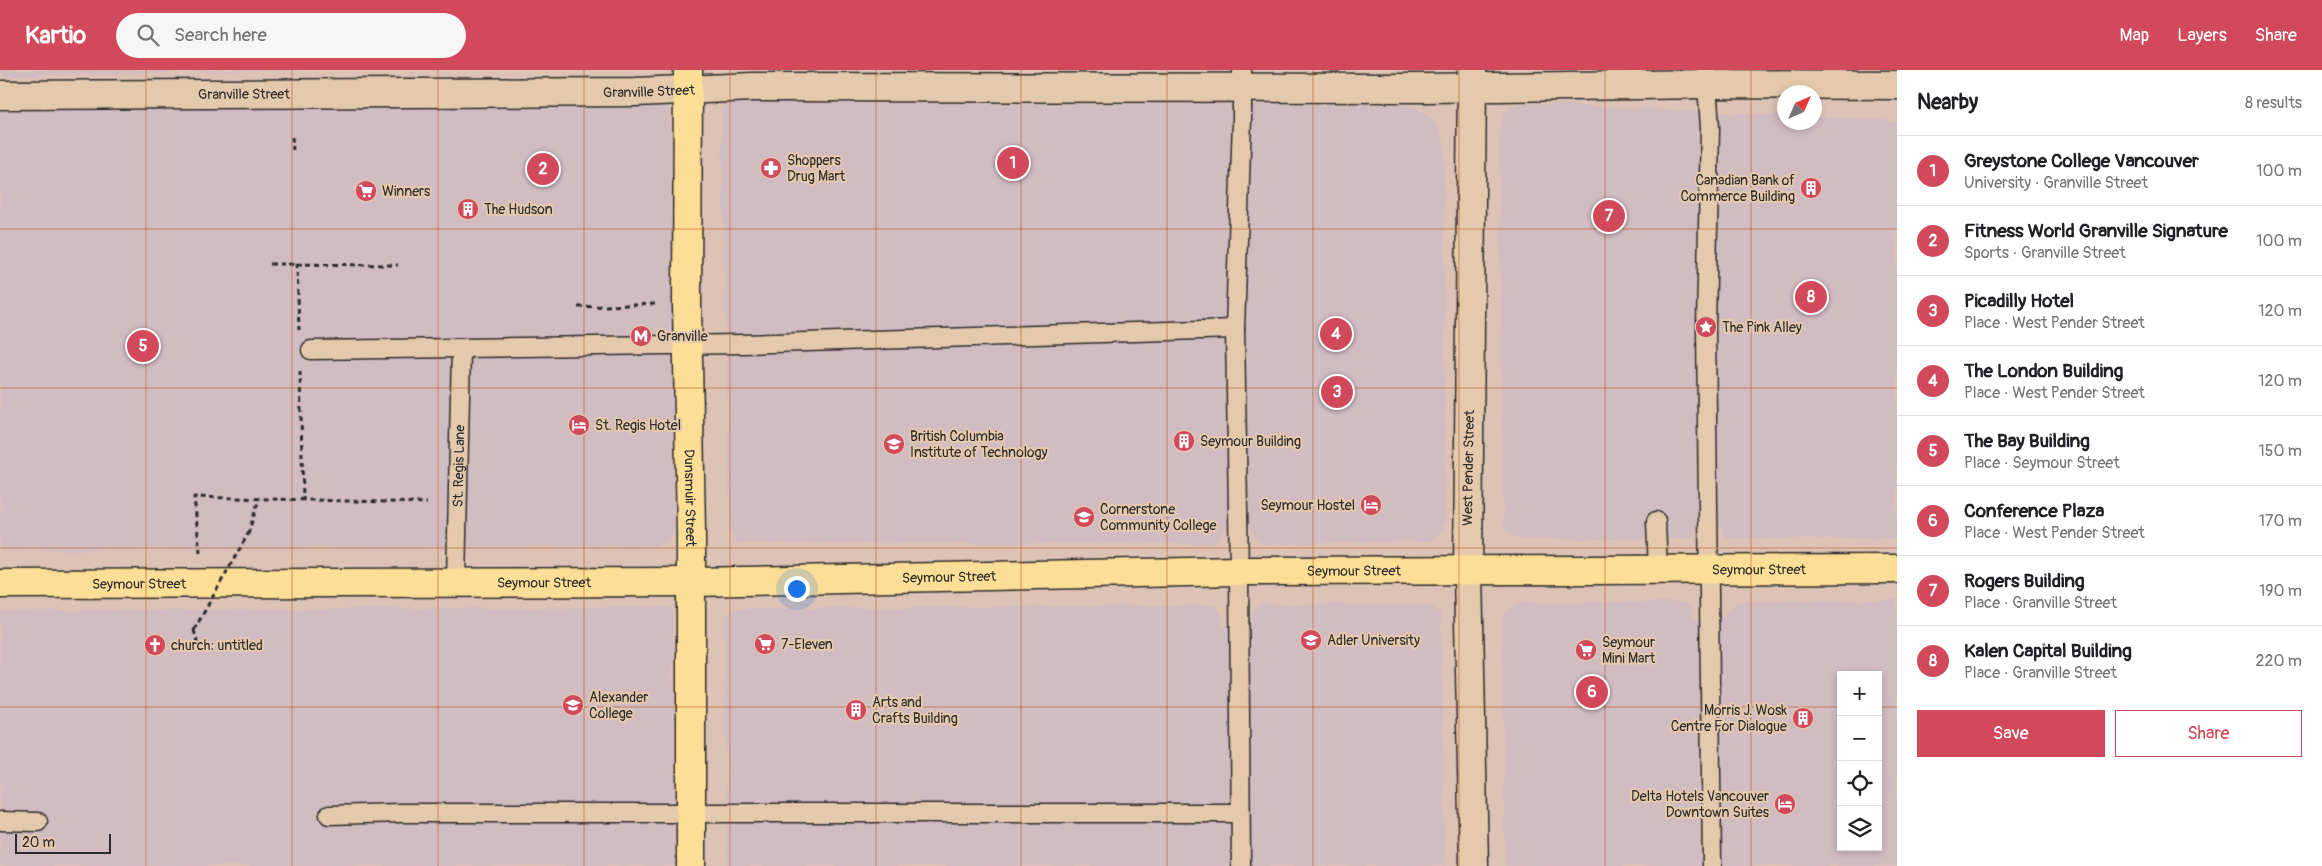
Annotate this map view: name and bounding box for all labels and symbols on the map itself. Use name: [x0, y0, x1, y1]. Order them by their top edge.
street label: Granville Street: [603, 81, 696, 101]
north arrow: [1777, 85, 1822, 130]
street label: Granville Street: [198, 86, 290, 103]
pin: 1: [997, 144, 1029, 182]
pin: 2: [527, 150, 559, 188]
place label: Shoppers Drug Mart: [787, 152, 845, 185]
pharmacy icon: Shoppers Drug Mart: [759, 156, 783, 180]
place label: Canadian Bank of Commerce Building: [1680, 172, 1795, 205]
building icon: Canadian Bank of Commerce Building: [1799, 176, 1823, 200]
supermarket icon: Winners: [354, 179, 378, 203]
place label: Winners: [382, 183, 431, 200]
building icon: The Hudson: [456, 197, 480, 221]
pin: 7: [1593, 197, 1625, 235]
place label: The Hudson: [484, 201, 553, 218]
pin: 8: [1795, 278, 1827, 316]
pin: 4: [1320, 315, 1352, 353]
place icon: The Pink Alley: [1694, 315, 1718, 339]
place label: The Pink Alley: [1722, 319, 1802, 336]
metro station icon: Granville: [629, 324, 653, 348]
pin: 5: [127, 327, 159, 365]
place label: Granville: [657, 328, 708, 345]
pin: 3: [1321, 373, 1353, 411]
street label: West Pender Street: [1459, 410, 1478, 526]
hotel icon: St. Regis Hotel: [567, 413, 591, 437]
place label: St. Regis Hotel: [595, 417, 681, 434]
street label: St. Regis Lane: [450, 424, 468, 508]
place label: British Columbia Institute of Technology: [910, 428, 1048, 461]
building icon: Seymour Building: [1172, 429, 1196, 453]
school or university icon: British Columbia Institute of Technology: [882, 432, 906, 456]
place label: Seymour Building: [1200, 433, 1301, 450]
street label: Dunsmuir Street: [681, 449, 699, 547]
hotel icon: Seymour Hostel: [1359, 493, 1383, 517]
place label: Seymour Hostel: [1260, 497, 1355, 514]
place label: Cornerstone Community College: [1100, 501, 1216, 534]
school or university icon: Cornerstone Community College: [1072, 505, 1096, 529]
street label: Seymour Street: [1712, 561, 1806, 579]
street label: Seymour Street: [1307, 563, 1401, 580]
street label: Seymour Street: [902, 568, 997, 587]
street label: Seymour Street: [497, 574, 591, 592]
street label: Seymour Street: [92, 575, 186, 593]
your location: [784, 576, 810, 602]
school or university icon: Adler University: [1299, 628, 1323, 652]
supermarket icon: 7-Eleven: [753, 632, 777, 656]
place label: Adler University: [1327, 632, 1420, 649]
church icon: church: untitled: [143, 633, 167, 657]
place label: Seymour Mini Mart: [1602, 634, 1655, 667]
place label: 7-Eleven: [781, 636, 833, 653]
place label: church: untitled: [171, 637, 263, 654]
supermarket icon: Seymour Mini Mart: [1574, 638, 1598, 662]
pin: 6: [1576, 673, 1608, 711]
place label: Alexander College: [589, 689, 648, 722]
school or university icon: Alexander College: [561, 693, 585, 717]
place label: Arts and Crafts Building: [872, 694, 958, 727]
building icon: Arts and Crafts Building: [844, 698, 868, 722]
place label: Morris J. Wosk Centre For Dialogue: [1671, 702, 1787, 735]
building icon: Morris J. Wosk Centre For Dialogue: [1791, 706, 1815, 730]
place label: Delta Hotels Vancouver Downtown Suites: [1631, 788, 1770, 821]
hotel icon: Delta Hotels Vancouver Downtown Suites: [1773, 792, 1797, 816]
scale bar: [15, 831, 111, 854]

